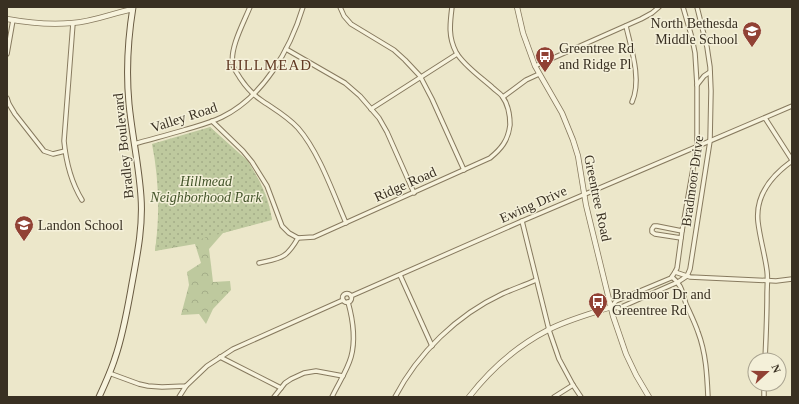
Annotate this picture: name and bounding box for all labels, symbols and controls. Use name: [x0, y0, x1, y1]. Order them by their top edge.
place label: North Bethesda Middle School: [651, 16, 739, 47]
school or university icon: North Bethesda Middle School: [741, 20, 763, 48]
place label: Greentree Rd and Ridge Pl: [559, 41, 634, 72]
bus stop icon: Greentree Rd and Ridge Pl: [534, 45, 556, 73]
district label: HILLMEAD: [226, 57, 312, 73]
street label: Bradley Boulevard: [110, 92, 137, 200]
street label: Valley Road: [149, 100, 219, 135]
street label: Bradmoor Drive: [679, 134, 706, 228]
street label: Greentree Road: [581, 153, 614, 243]
street label: Ridge Road: [372, 164, 439, 205]
park label: Hillmead Neighborhood Park: [149, 174, 262, 205]
street label: Ewing Drive: [497, 183, 569, 226]
school or university icon: Landon School: [13, 214, 35, 242]
place label: Landon School: [38, 218, 123, 233]
place label: Bradmoor Dr and Greentree Rd: [612, 287, 711, 318]
bus stop icon: Bradmoor Dr and Greentree Rd: [587, 291, 609, 319]
north arrow: [747, 352, 787, 392]
text: N: [769, 363, 783, 374]

